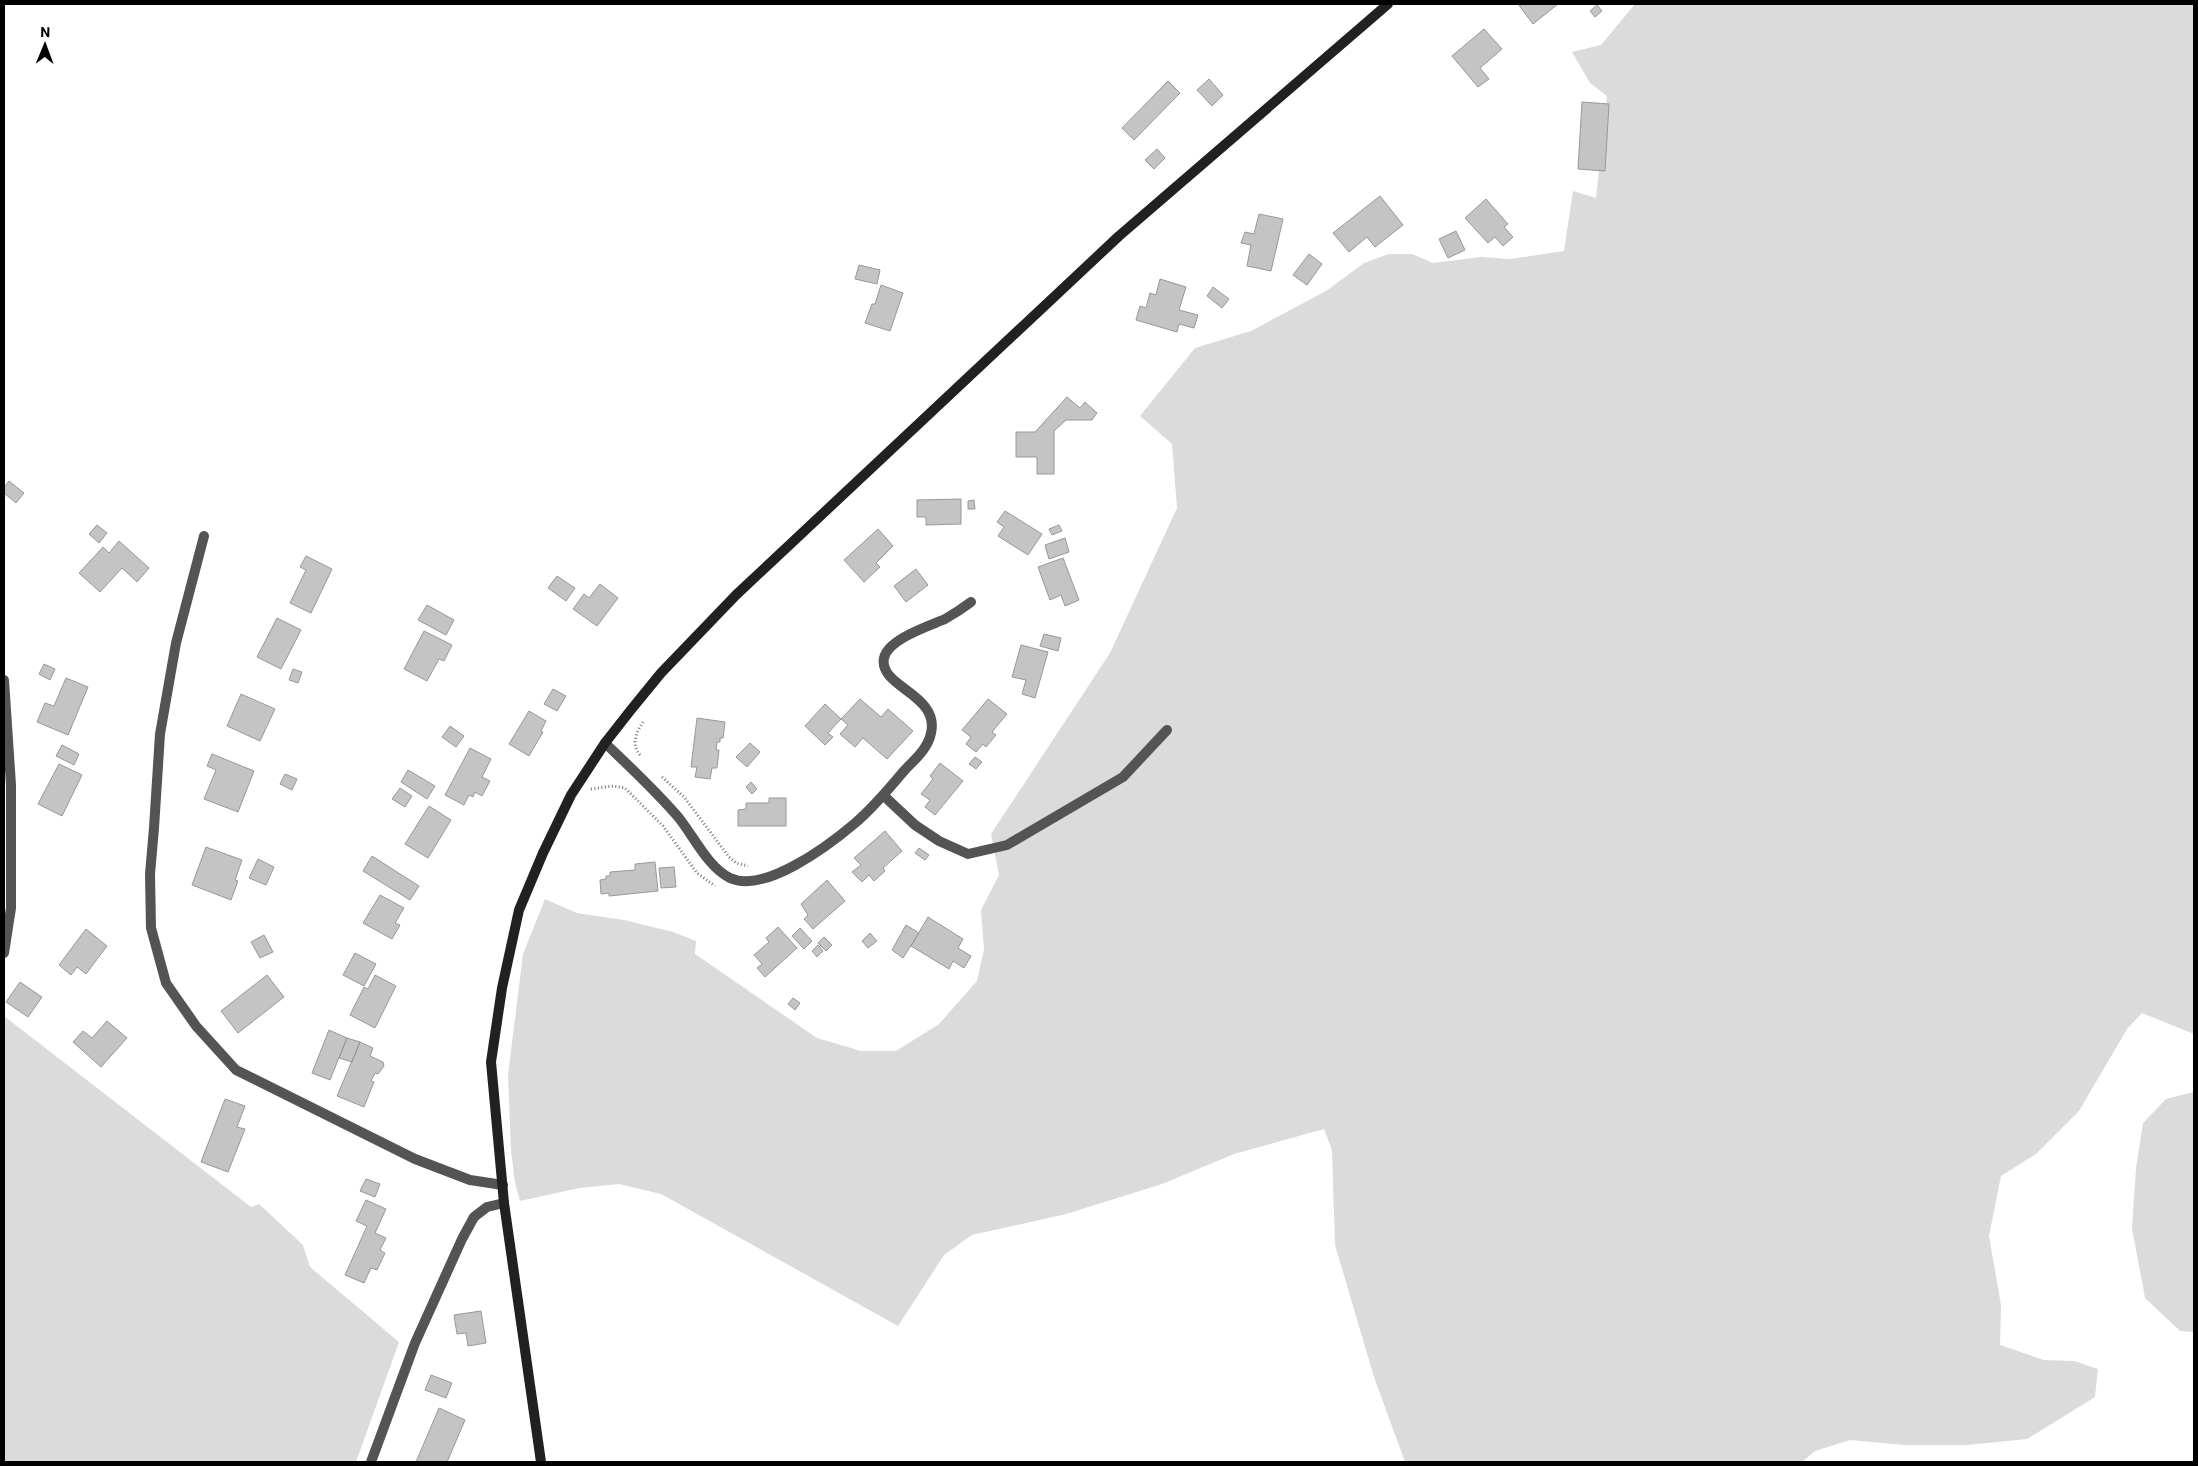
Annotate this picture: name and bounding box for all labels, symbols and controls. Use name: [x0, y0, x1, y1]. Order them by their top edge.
north arrow: [20, 20, 70, 70]
text: N: [40, 24, 50, 40]

